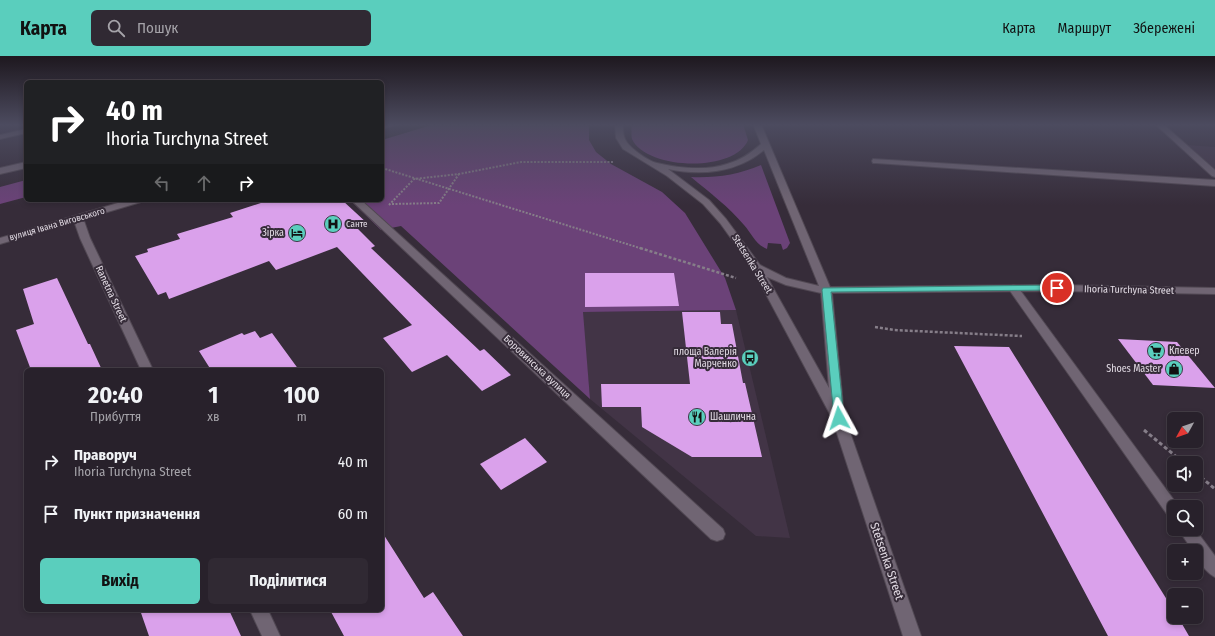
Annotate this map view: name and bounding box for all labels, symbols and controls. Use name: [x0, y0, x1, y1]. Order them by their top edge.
search box: [91, 10, 371, 46]
text: Карта: [20, 17, 67, 40]
icon: search: [105, 17, 127, 39]
text: Пошук: [137, 19, 178, 37]
text: Карта: [1002, 20, 1036, 37]
text: Маршрут: [1058, 20, 1111, 37]
text: Збережені: [1133, 20, 1195, 37]
text: 40 m: [106, 94, 163, 127]
icon: right: [40, 96, 92, 148]
text: Ihoria Turchyna Street: [106, 128, 268, 150]
icon: left: [151, 172, 173, 194]
icon: ahead: [193, 172, 215, 194]
icon: right: [235, 172, 257, 194]
street label: вулиця Івана Виговського: [8, 206, 106, 242]
hospital icon: Санте: [323, 214, 343, 234]
place label: Санте: [346, 219, 368, 229]
hotel icon: Зірка: [287, 223, 307, 243]
place label: Зірка: [262, 226, 284, 239]
street label: Stetsenka Street: [729, 232, 775, 296]
street label: Ranetna Street: [93, 264, 130, 325]
pin: [1040, 271, 1074, 305]
icon: arrive: [1046, 277, 1068, 299]
street label: Ihoria Turchyna Street: [1084, 283, 1175, 297]
street label: Боровинська вулиця: [501, 333, 573, 401]
supermarket icon: Клевер: [1146, 341, 1166, 361]
place label: площа Валерія Марченко: [674, 345, 737, 370]
place label: Клевер: [1169, 345, 1200, 357]
bus stop icon: площа Валерія Марченко: [740, 348, 760, 368]
shop icon: Shoes Master: [1164, 359, 1184, 379]
place label: Shoes Master: [1106, 363, 1162, 375]
text: 20:40: [88, 381, 143, 409]
text: 1: [208, 381, 218, 409]
text: 100: [284, 381, 320, 409]
position arrow: [818, 397, 860, 439]
restaurant icon: Шашлична: [687, 407, 707, 427]
text: Прибуття: [90, 409, 141, 424]
text: хв: [207, 409, 219, 424]
text: m: [297, 409, 307, 424]
place label: Шашлична: [710, 411, 756, 423]
north arrow: [1167, 412, 1203, 448]
map controls: [1167, 412, 1203, 624]
text: Праворуч: [74, 446, 137, 464]
icon: right: [40, 451, 62, 473]
text: 40 m: [338, 453, 368, 471]
button: sound: [1167, 456, 1203, 492]
text: Ihoria Turchyna Street: [74, 464, 191, 479]
button: search: [1167, 500, 1203, 536]
icon: arrive: [40, 503, 62, 525]
text: Пункт призначення: [74, 505, 200, 523]
text: 60 m: [338, 505, 368, 523]
street label: Stetsenka Street: [867, 521, 907, 601]
button: +: [1167, 544, 1203, 580]
button: Вихід: [40, 558, 200, 604]
button: Поділитися: [208, 558, 368, 604]
button: −: [1167, 588, 1203, 624]

